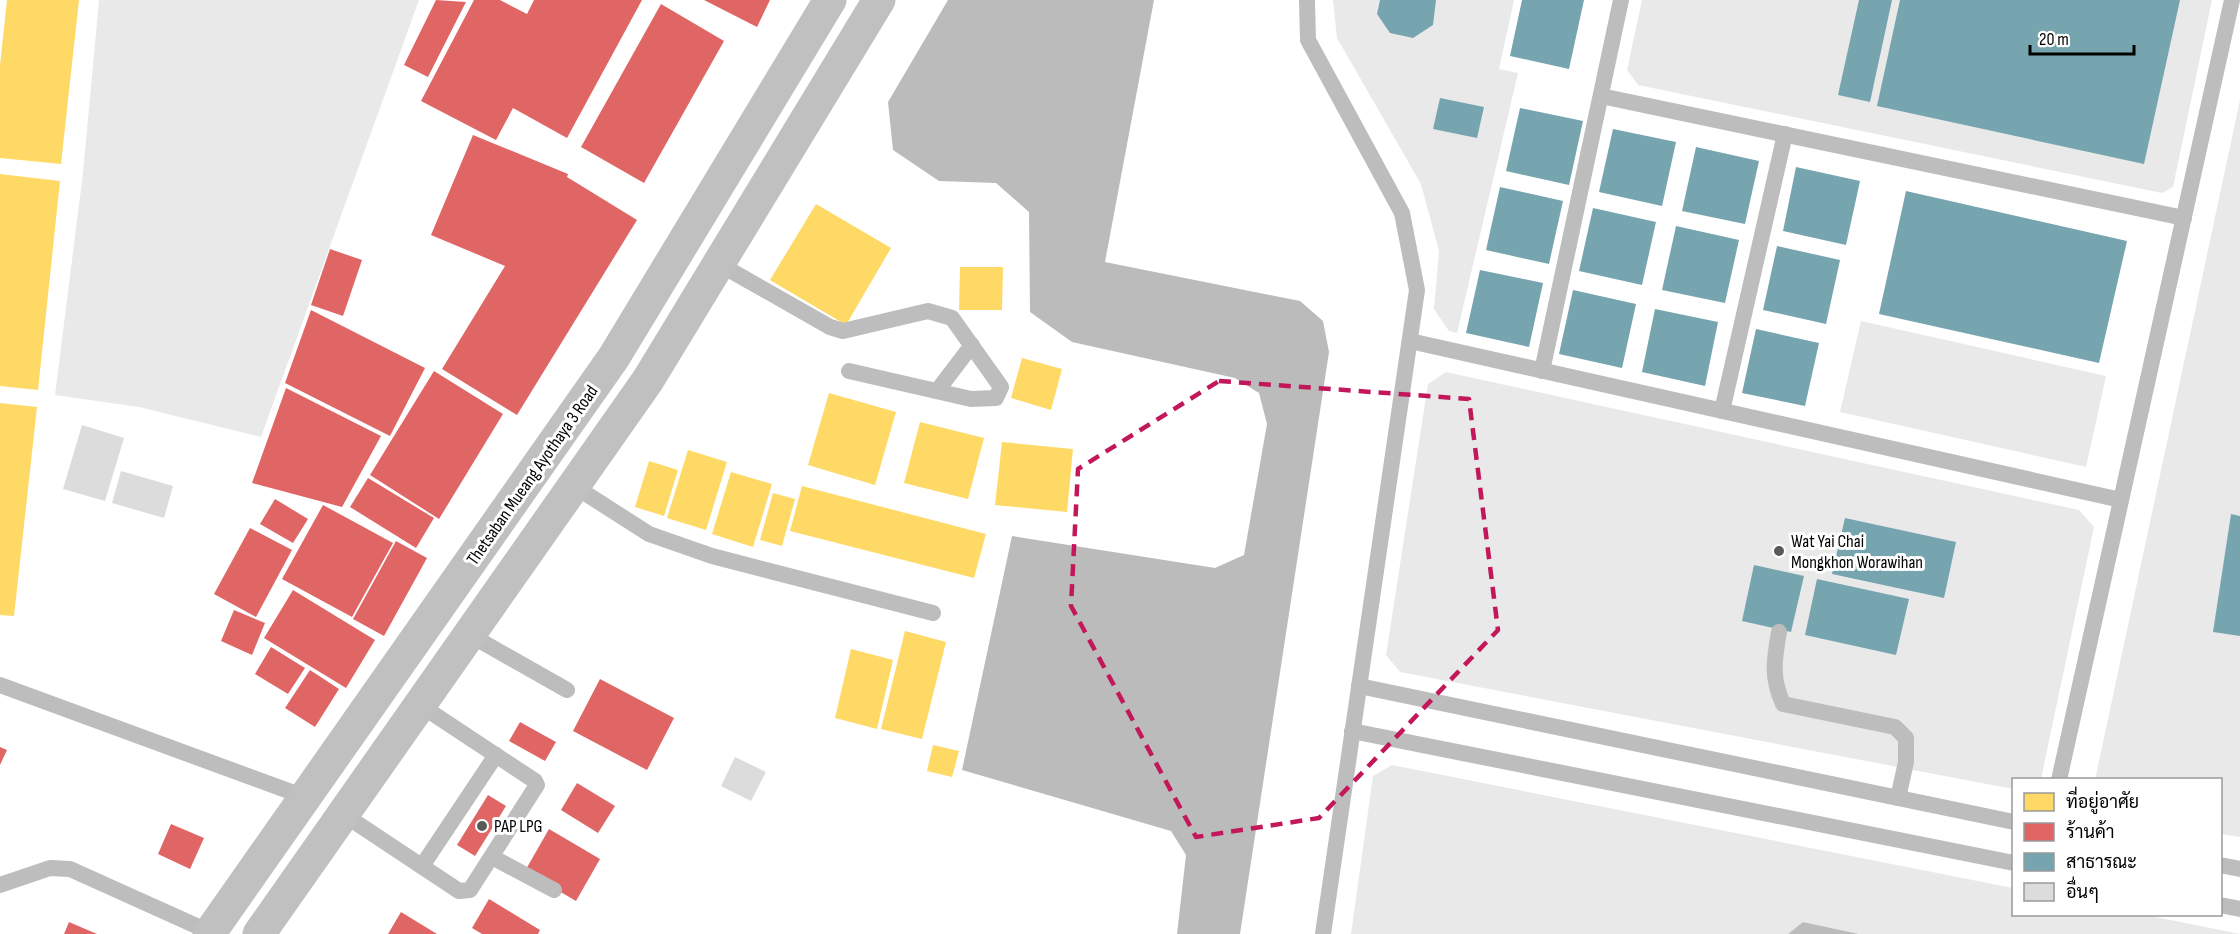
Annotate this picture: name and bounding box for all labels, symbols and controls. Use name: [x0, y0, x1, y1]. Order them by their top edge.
scale bar: [2030, 18, 2134, 56]
text: 20 m: [2039, 29, 2069, 50]
street label: Thetsaban Mueang Ayothaya 3 Road: [462, 381, 603, 569]
place label: Wat Yai Chai Mongkhon Worawihan: [1791, 531, 1923, 573]
marker: Wat Yai Chai Mongkhon Worawihan: [1772, 544, 1786, 558]
legend: [2012, 778, 2222, 916]
text: ที่อยู่อาศัย: [2066, 786, 2139, 815]
place label: PAP LPG: [494, 816, 543, 837]
marker: PAP LPG: [475, 819, 489, 833]
text: ร้านค้า: [2066, 820, 2115, 843]
text: สาธารณะ: [2066, 852, 2137, 873]
text: อื่นๆ: [2066, 876, 2099, 903]

